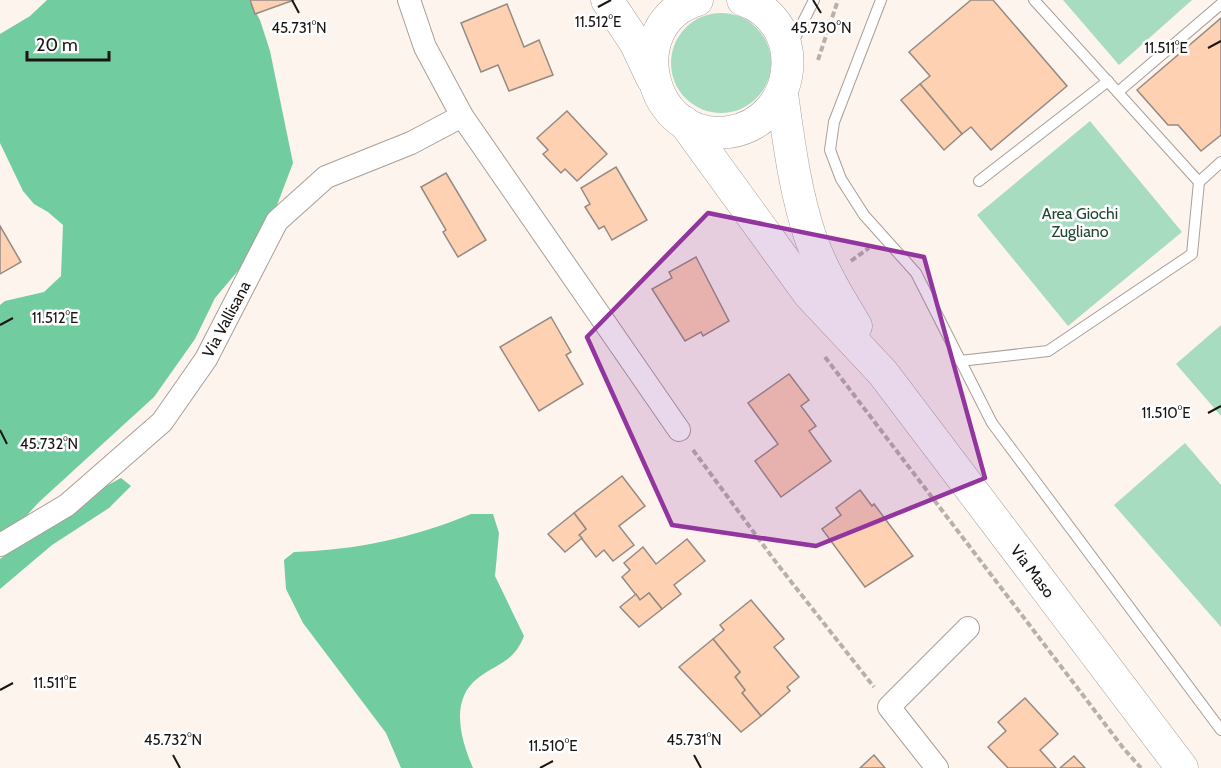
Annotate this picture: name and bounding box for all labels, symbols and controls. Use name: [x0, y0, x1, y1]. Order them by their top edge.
text: 11.512°E: [575, 13, 621, 31]
text: 45.731°N: [271, 19, 327, 37]
text: 45.730°N: [791, 19, 851, 37]
scale bar: [27, 24, 110, 62]
text: 20 m: [36, 34, 78, 56]
text: 11.511°E: [1144, 39, 1188, 57]
park label: Area Giochi Zugliano: [1042, 204, 1118, 241]
street label: Via Vallisana: [198, 277, 255, 361]
text: 11.512°E: [32, 309, 78, 327]
text: 11.510°E: [1141, 404, 1191, 422]
text: 45.732°N: [20, 435, 78, 453]
street label: Via Maso: [1007, 541, 1059, 602]
text: 11.511°E: [33, 674, 77, 692]
text: 45.732°N: [144, 731, 202, 749]
text: 45.731°N: [666, 731, 722, 749]
text: 11.510°E: [528, 737, 578, 755]

